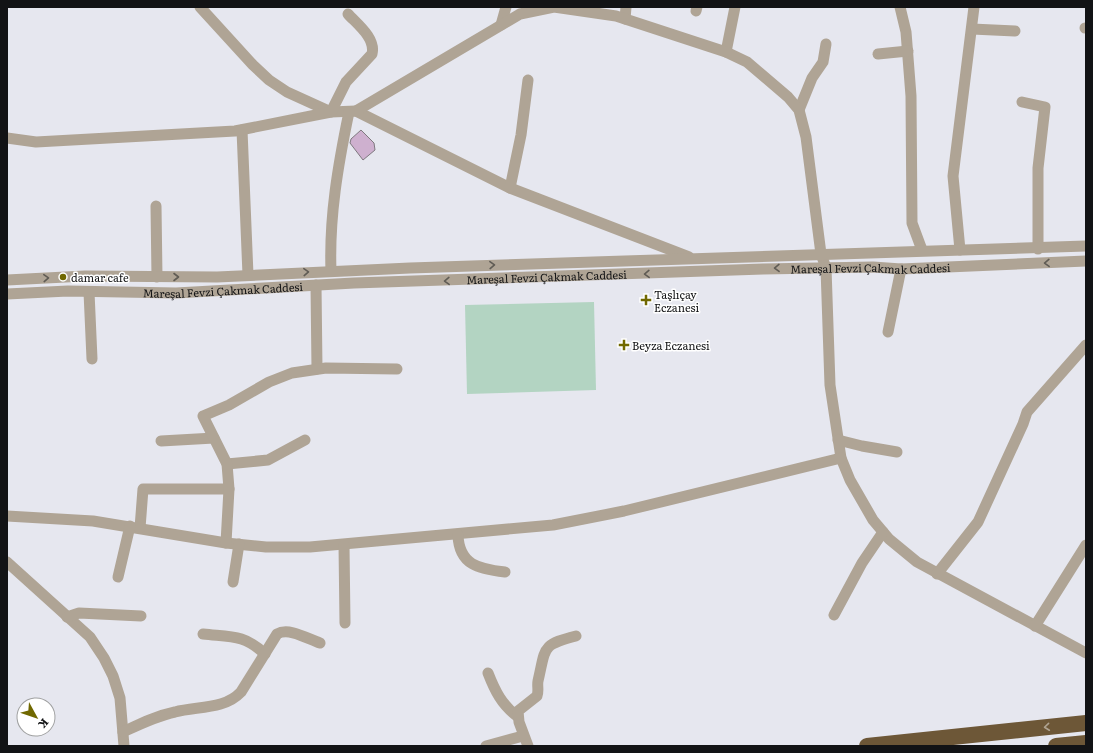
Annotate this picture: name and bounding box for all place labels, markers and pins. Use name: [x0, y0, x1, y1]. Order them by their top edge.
place label: damar cafe: [71, 269, 129, 285]
marker: damar cafe: [58, 272, 68, 282]
place label: Taşlıçay Eczanesi: [654, 286, 699, 315]
marker: Taşlıçay Eczanesi: [641, 295, 651, 305]
place label: Beyza Eczanesi: [632, 337, 710, 353]
marker: Beyza Eczanesi: [619, 340, 629, 350]

